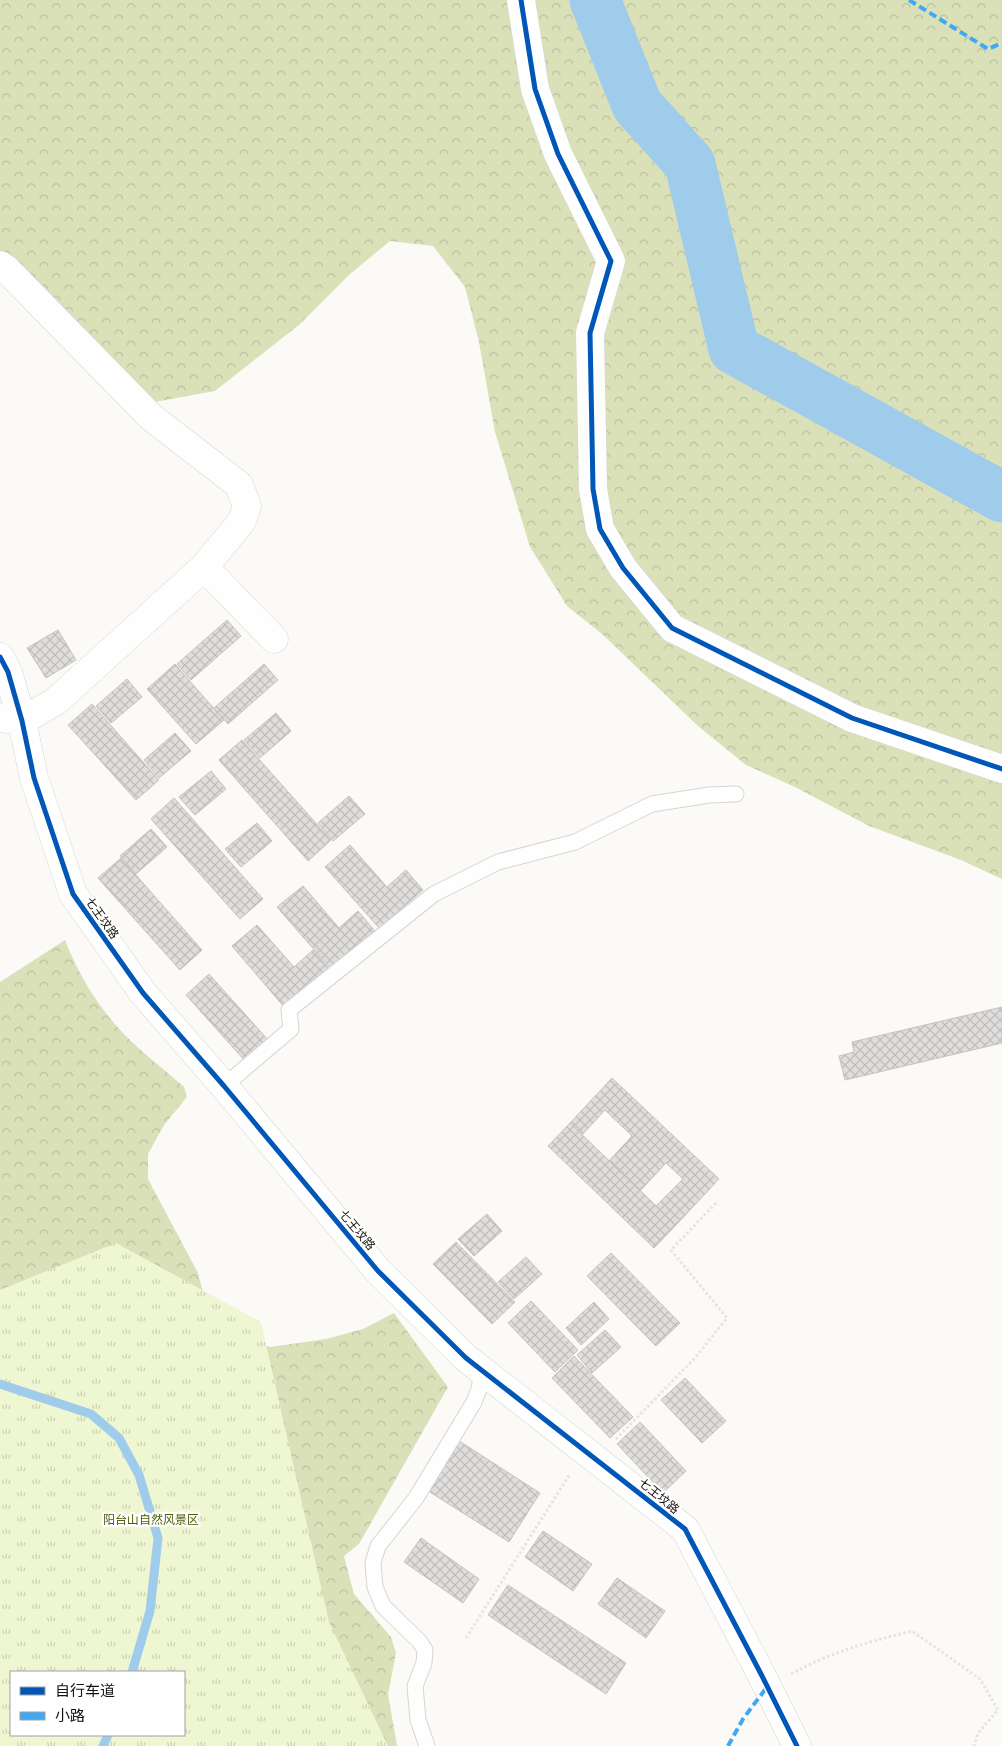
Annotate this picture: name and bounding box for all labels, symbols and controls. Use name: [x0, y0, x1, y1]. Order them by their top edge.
street label: 七王坟路: [82, 894, 122, 942]
street label: 七王坟路: [336, 1206, 379, 1253]
street label: 七王坟路: [636, 1475, 683, 1517]
park label: 阳台山自然风景区: [103, 1512, 199, 1527]
legend: [10, 1671, 185, 1736]
text: 自行车道: [55, 1681, 115, 1700]
text: 小路: [55, 1706, 85, 1725]

